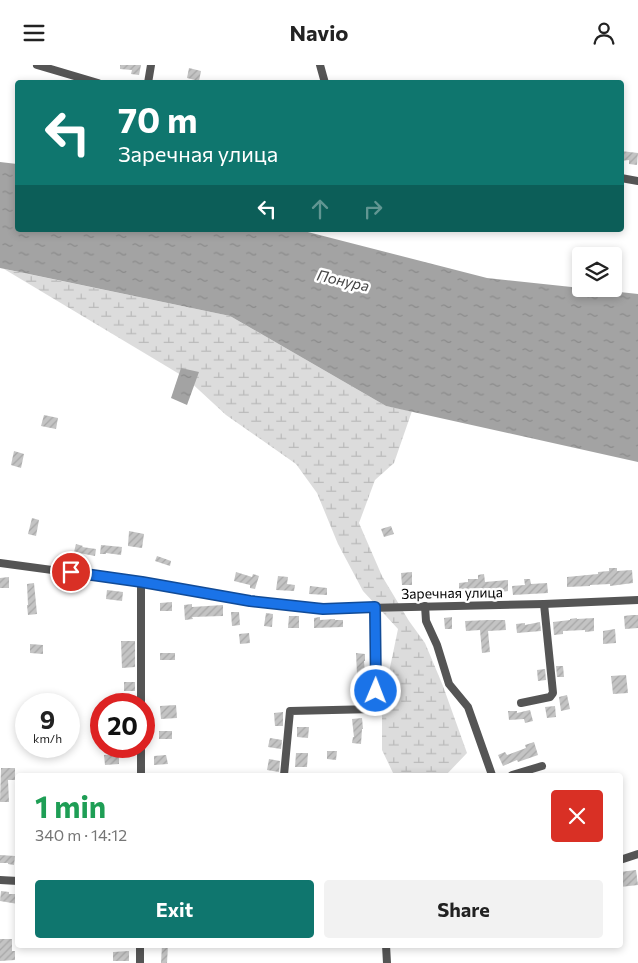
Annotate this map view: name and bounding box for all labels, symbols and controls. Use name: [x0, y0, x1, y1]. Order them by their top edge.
icon: menu: [20, 19, 48, 47]
text: Navio: [289, 19, 349, 46]
icon: person: [590, 19, 618, 47]
text: 70 m: [118, 97, 198, 140]
icon: left: [35, 100, 100, 165]
text: Заречная улица: [118, 140, 278, 167]
icon: left: [253, 195, 281, 223]
icon: ahead: [306, 195, 334, 223]
icon: right: [359, 195, 387, 223]
map controls: [572, 247, 622, 297]
button: layers: [572, 247, 622, 297]
water label: Понура: [315, 265, 371, 295]
pin: [50, 551, 92, 593]
icon: arrive: [57, 558, 85, 586]
street label: Заречная улица: [401, 583, 503, 602]
position arrow: [349, 664, 401, 716]
speed limit sign: 20: [90, 693, 155, 758]
text: 9: [40, 704, 55, 734]
text: km/h: [33, 731, 62, 745]
text: 1 min: [35, 787, 106, 824]
button: close: [551, 790, 603, 842]
text: 340 m · 14:12: [35, 825, 127, 844]
button: Exit: [35, 880, 314, 938]
button: Share: [324, 880, 603, 938]

